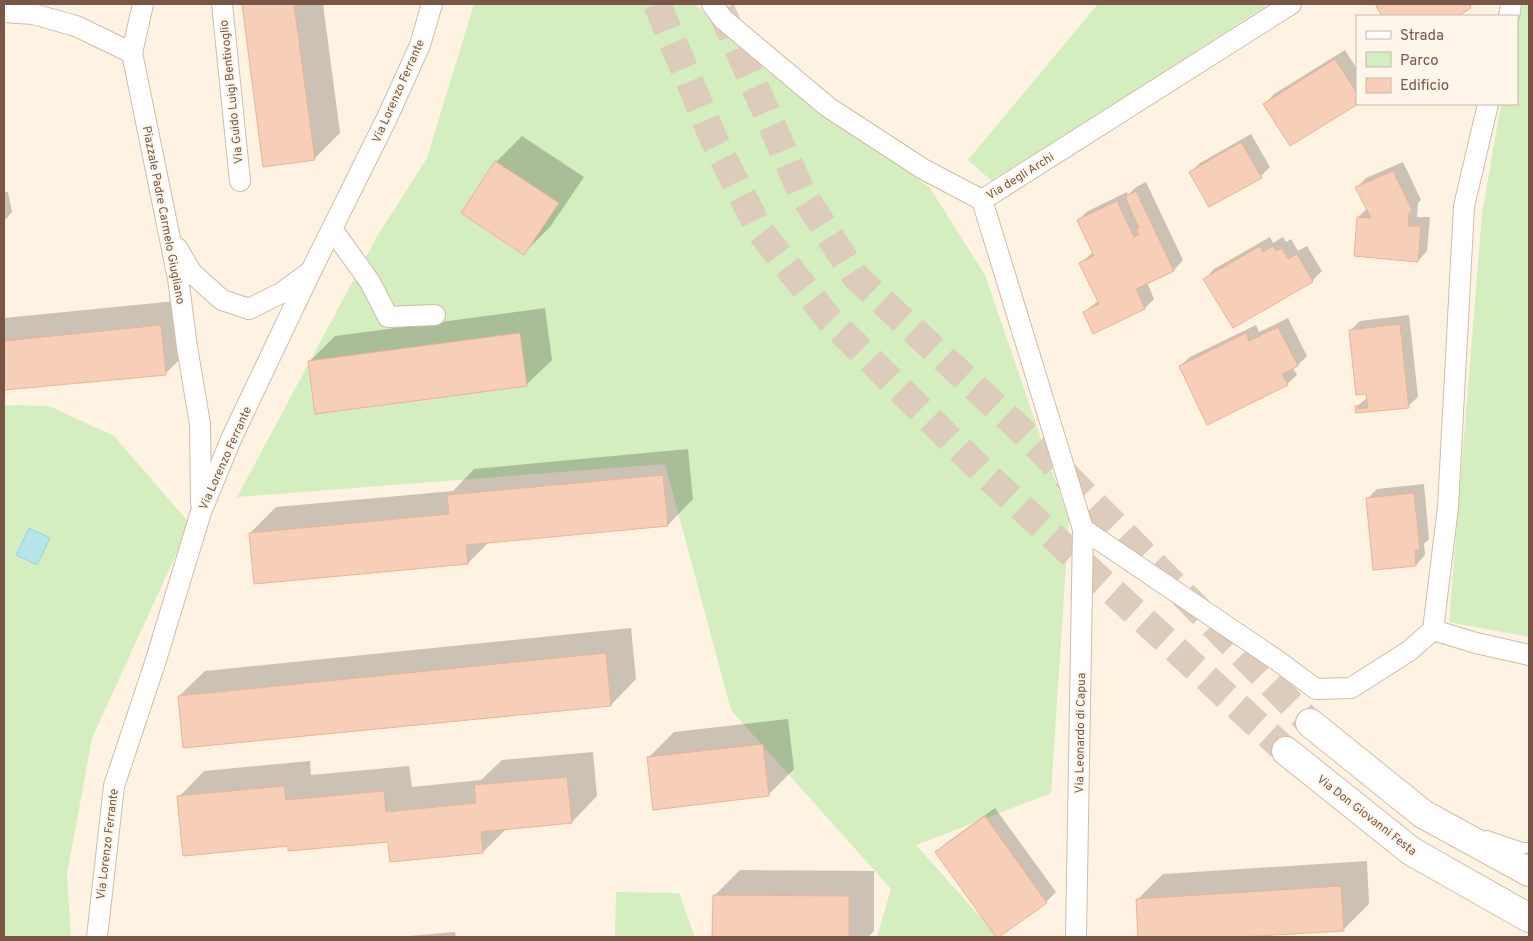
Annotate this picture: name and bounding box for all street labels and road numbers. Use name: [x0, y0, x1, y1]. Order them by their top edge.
street label: Via Guido Luigi Bentivoglio: [216, 19, 248, 165]
street label: Via Lorenzo Ferrante: [369, 37, 429, 146]
street label: Piazzale Padre Carmelo Giugliano: [138, 125, 188, 306]
street label: Via degli Archi: [984, 150, 1057, 204]
street label: Via Lorenzo Ferrante: [196, 404, 256, 513]
street label: Via Leonardo di Capua: [1072, 673, 1090, 794]
street label: Via Don Giovanni Festa: [1313, 772, 1420, 860]
street label: Via Lorenzo Ferrante: [93, 788, 123, 901]

